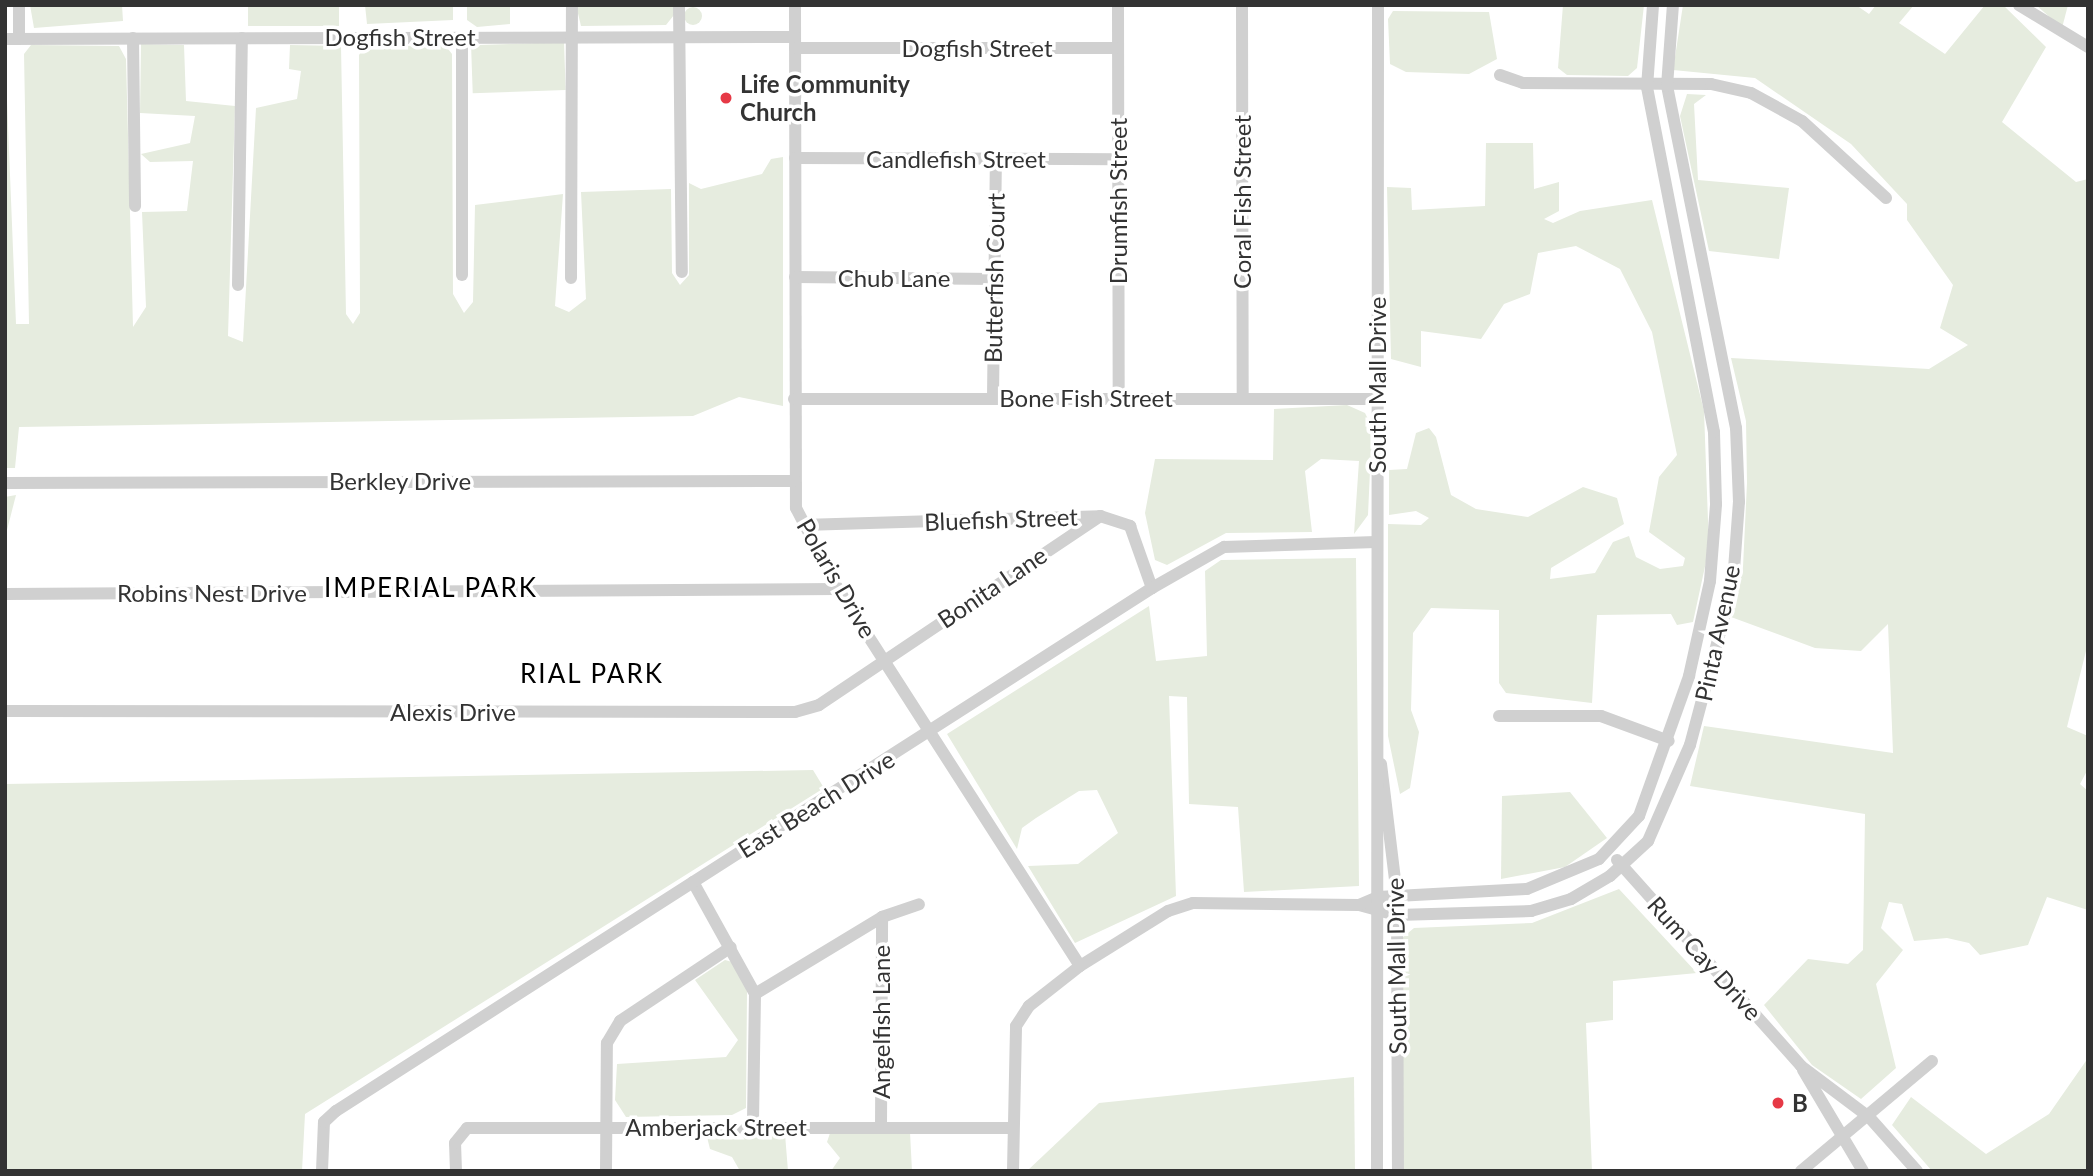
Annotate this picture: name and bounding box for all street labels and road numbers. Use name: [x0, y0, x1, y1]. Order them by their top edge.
street label: Dogfish Street: [325, 23, 475, 51]
street label: Dogfish Street: [902, 34, 1052, 62]
street label: Coral Fish Street: [1228, 115, 1256, 289]
street label: Drumfish Street: [1104, 118, 1132, 284]
street label: Candlefish Street: [866, 145, 1046, 173]
street label: Butterfish Court: [978, 193, 1010, 363]
street label: Chub Lane: [838, 264, 950, 292]
street label: South Mall Drive: [1363, 297, 1391, 473]
street label: Bone Fish Street: [999, 384, 1173, 412]
street label: Berkley Drive: [329, 467, 471, 495]
street label: Bluefish Street: [924, 502, 1078, 536]
street label: Polaris Drive: [791, 513, 883, 643]
street label: Bonita Lane: [932, 540, 1052, 634]
street label: Pinta Avenue: [1688, 562, 1746, 704]
street label: Robins Nest Drive: [117, 579, 307, 607]
street label: Alexis Drive: [390, 698, 516, 726]
street label: East Beach Drive: [732, 744, 900, 864]
street label: South Mall Drive: [1380, 877, 1412, 1055]
street label: Rum Cay Drive: [1642, 890, 1768, 1026]
street label: Angelfish Lane: [867, 945, 895, 1099]
street label: Amberjack Street: [625, 1113, 807, 1141]

